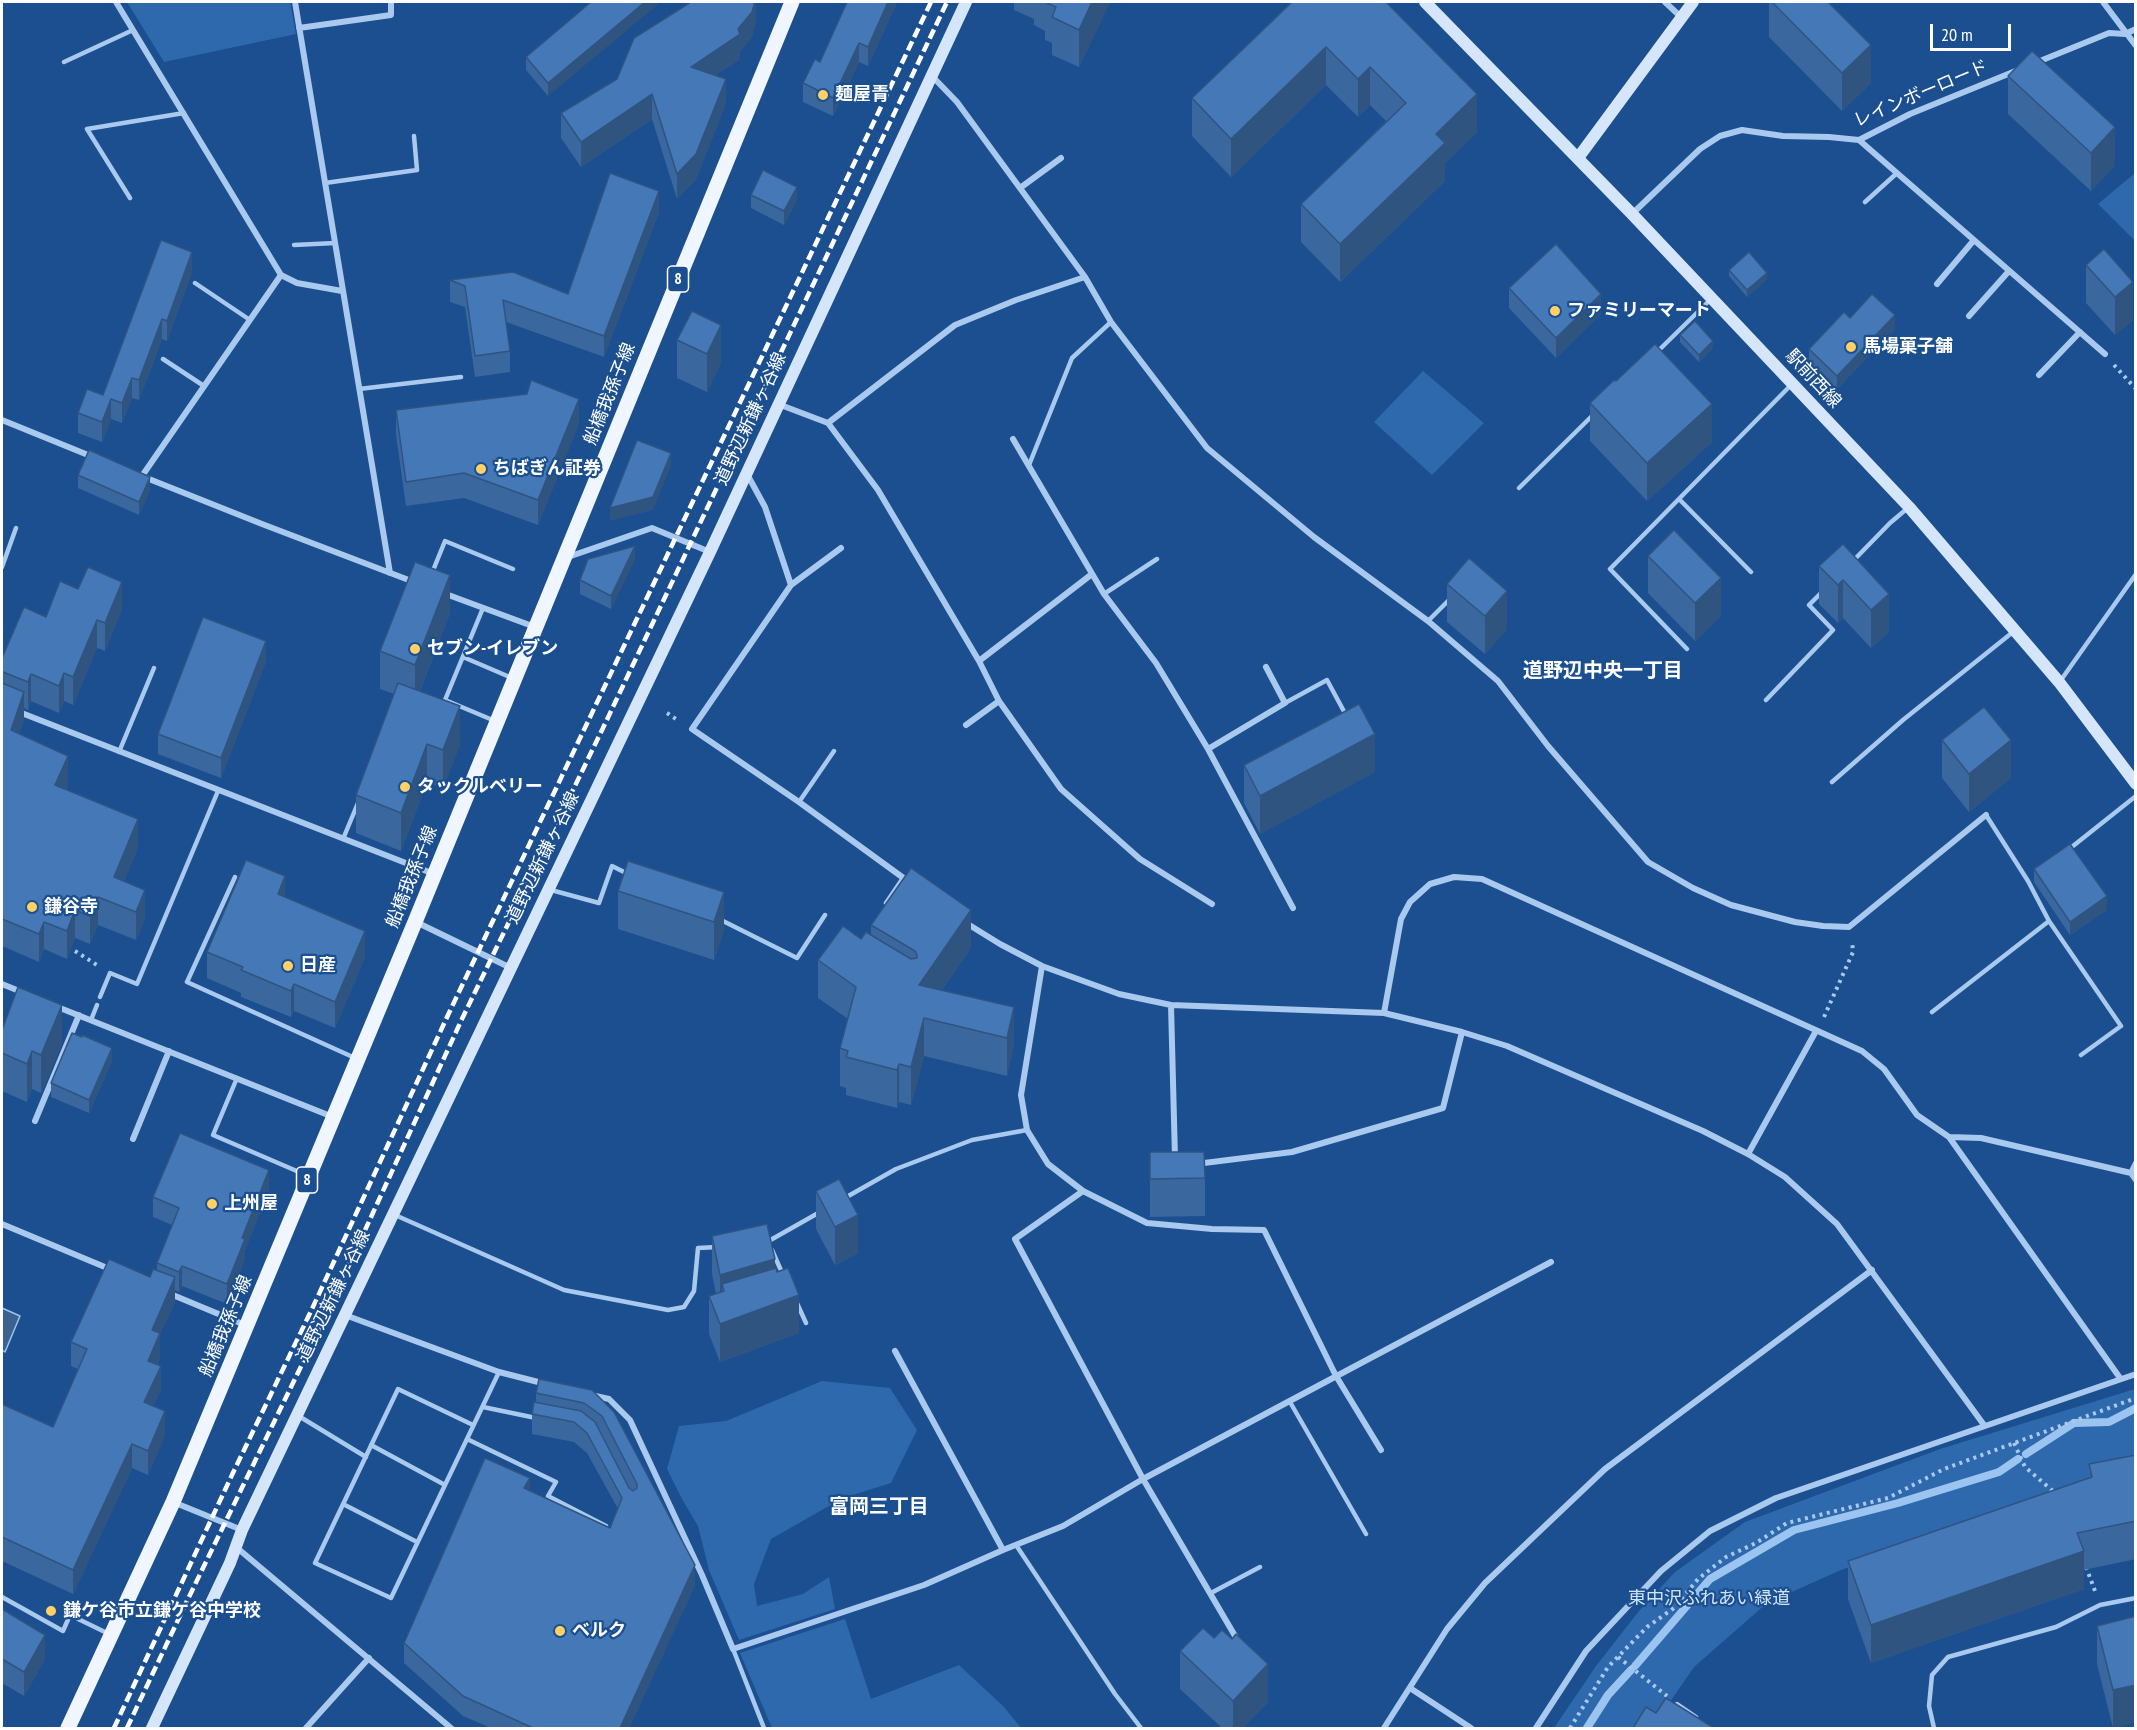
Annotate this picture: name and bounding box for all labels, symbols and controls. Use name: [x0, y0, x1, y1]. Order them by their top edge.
scale bar: [1933, 12, 2014, 50]
text: 20 m: [1941, 23, 1973, 46]
street label: レインボーロード: [1851, 56, 1991, 132]
place label: 麺屋青: [835, 84, 889, 106]
marker: 麺屋青: [816, 88, 830, 102]
road number: 8: [668, 266, 688, 292]
place label: ファミリーマート: [1567, 300, 1711, 322]
marker: ファミリーマート: [1548, 304, 1562, 318]
place label: 馬場菓子舗: [1863, 336, 1953, 358]
street label: 船橋我孫子線: [580, 340, 640, 448]
marker: 馬場菓子舗: [1844, 340, 1858, 354]
street label: 駅前西線: [1781, 345, 1845, 413]
street label: 道野辺新鎌ヶ谷線: [711, 349, 791, 489]
place label: ちばぎん証券: [493, 458, 601, 480]
marker: ちばぎん証券: [474, 462, 488, 476]
place label: セブン-イレブン: [427, 638, 558, 660]
marker: セブン-イレブン: [408, 642, 422, 656]
district label: 道野辺中央一丁目: [1523, 659, 1683, 683]
place label: タックルベリー: [417, 776, 543, 798]
marker: タックルベリー: [398, 780, 412, 794]
street label: 道野辺新鎌ヶ谷線: [502, 789, 584, 927]
street label: 船橋我孫子線: [382, 823, 442, 931]
place label: 鎌谷寺: [44, 896, 98, 918]
marker: 鎌谷寺: [25, 900, 39, 914]
place label: 日産: [300, 955, 336, 977]
marker: 日産: [281, 959, 295, 973]
road number: 8: [296, 1167, 318, 1193]
place label: 上州屋: [224, 1193, 278, 1215]
marker: 上州屋: [205, 1197, 219, 1211]
street label: 道野辺新鎌ヶ谷線: [293, 1227, 375, 1365]
street label: 船橋我孫子線: [195, 1272, 257, 1380]
district label: 富岡三丁目: [829, 1495, 929, 1519]
park label: 東中沢ふれあい緑道: [1628, 1588, 1790, 1610]
place label: 鎌ケ谷市立鎌ケ谷中学校: [63, 1600, 261, 1622]
marker: 鎌ケ谷市立鎌ケ谷中学校: [44, 1604, 58, 1618]
place label: ベルク: [572, 1620, 626, 1642]
marker: ベルク: [553, 1624, 567, 1638]

